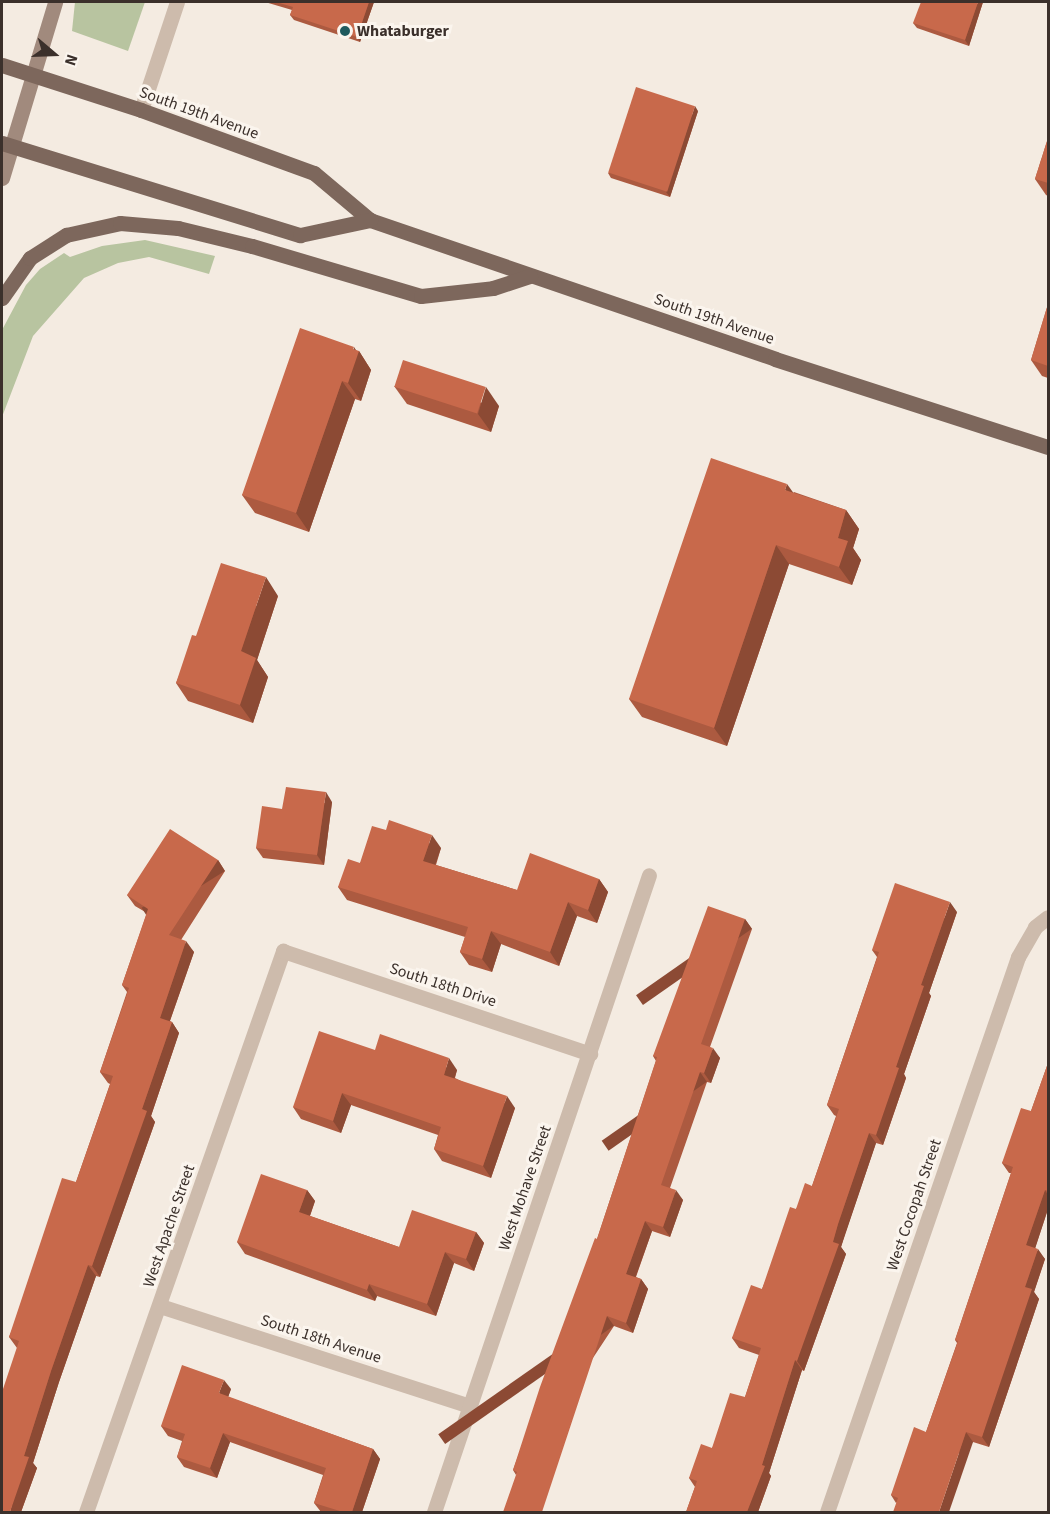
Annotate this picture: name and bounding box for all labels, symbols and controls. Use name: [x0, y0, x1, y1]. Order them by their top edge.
place label: Whataburger: [357, 21, 449, 41]
north arrow: [24, 24, 84, 84]
marker: Whataburger: [338, 24, 352, 38]
text: N: [59, 51, 83, 68]
street label: South 19th Avenue: [137, 82, 261, 144]
street label: South 19th Avenue: [651, 289, 777, 349]
street label: South 18th Drive: [387, 959, 499, 1011]
street label: West Mohave Street: [495, 1123, 555, 1253]
street label: West Cocopah Street: [883, 1137, 945, 1273]
street label: West Apache Street: [139, 1162, 199, 1290]
street label: South 18th Avenue: [258, 1310, 384, 1368]

